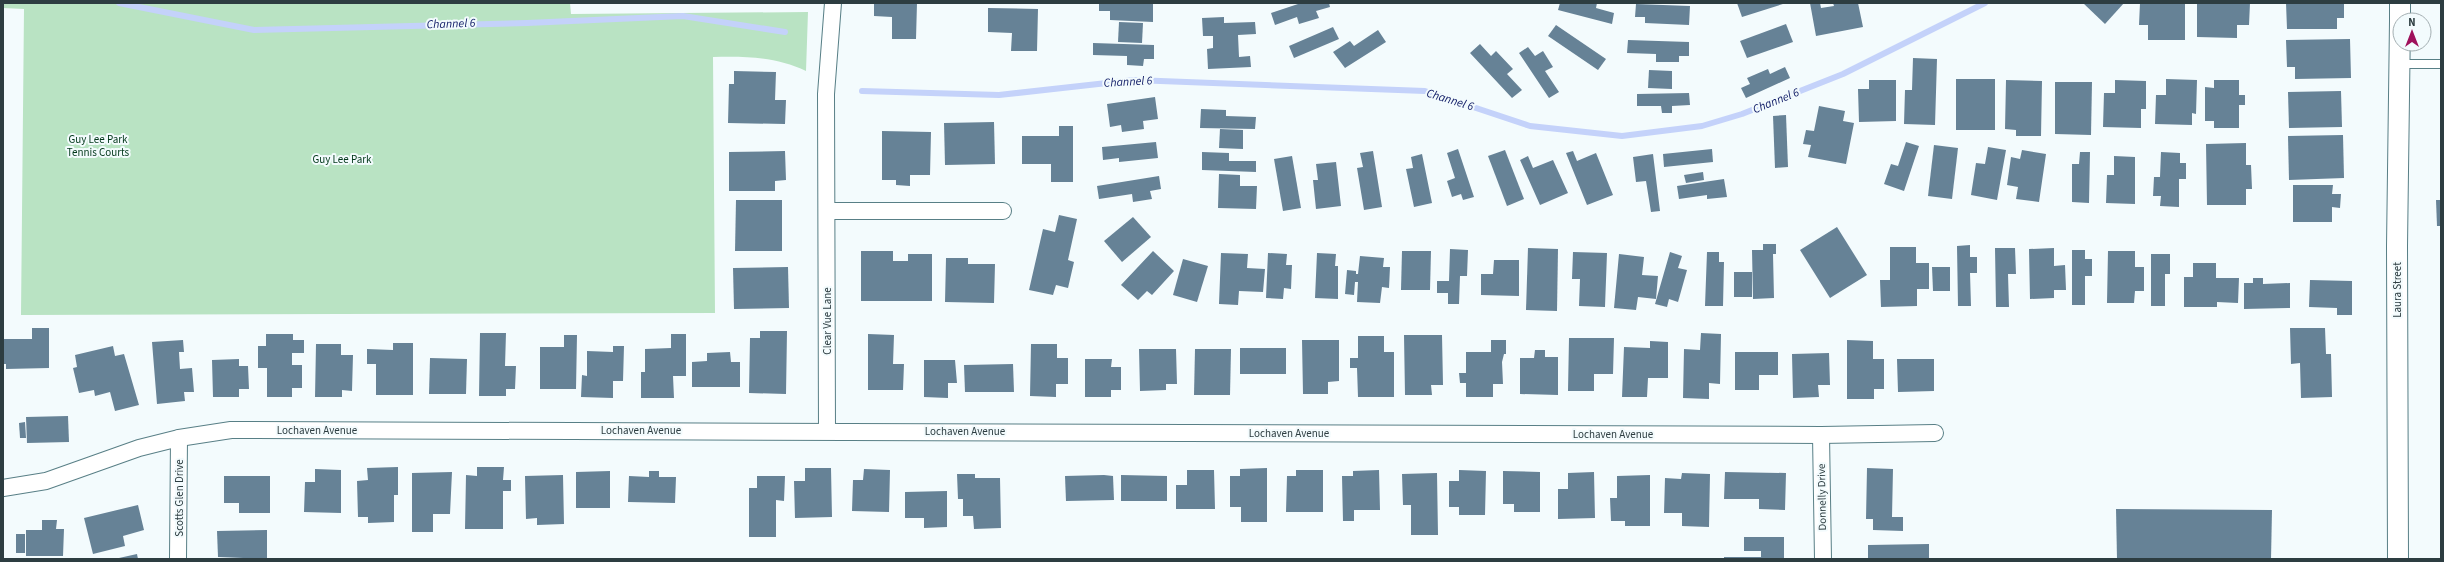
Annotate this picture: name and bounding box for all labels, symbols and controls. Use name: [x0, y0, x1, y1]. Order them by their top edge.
north arrow: [2392, 12, 2432, 52]
water label: Channel 6: [426, 15, 476, 33]
text: N: [2408, 15, 2416, 30]
water label: Channel 6: [1103, 72, 1153, 92]
water label: Channel 6: [1750, 84, 1802, 118]
water label: Channel 6: [1424, 85, 1476, 115]
park label: Guy Lee Park Tennis Courts: [67, 132, 130, 160]
park label: Guy Lee Park: [313, 152, 372, 167]
street label: Laura Street: [2390, 262, 2405, 318]
street label: Clear Vue Lane: [820, 287, 835, 355]
street label: Lochaven Avenue: [277, 423, 358, 438]
street label: Lochaven Avenue: [601, 423, 682, 438]
street label: Lochaven Avenue: [925, 424, 1006, 439]
street label: Lochaven Avenue: [1249, 426, 1330, 441]
street label: Lochaven Avenue: [1573, 427, 1654, 442]
street label: Scotts Glen Drive: [172, 459, 187, 537]
street label: Donnelly Drive: [1814, 463, 1830, 531]

